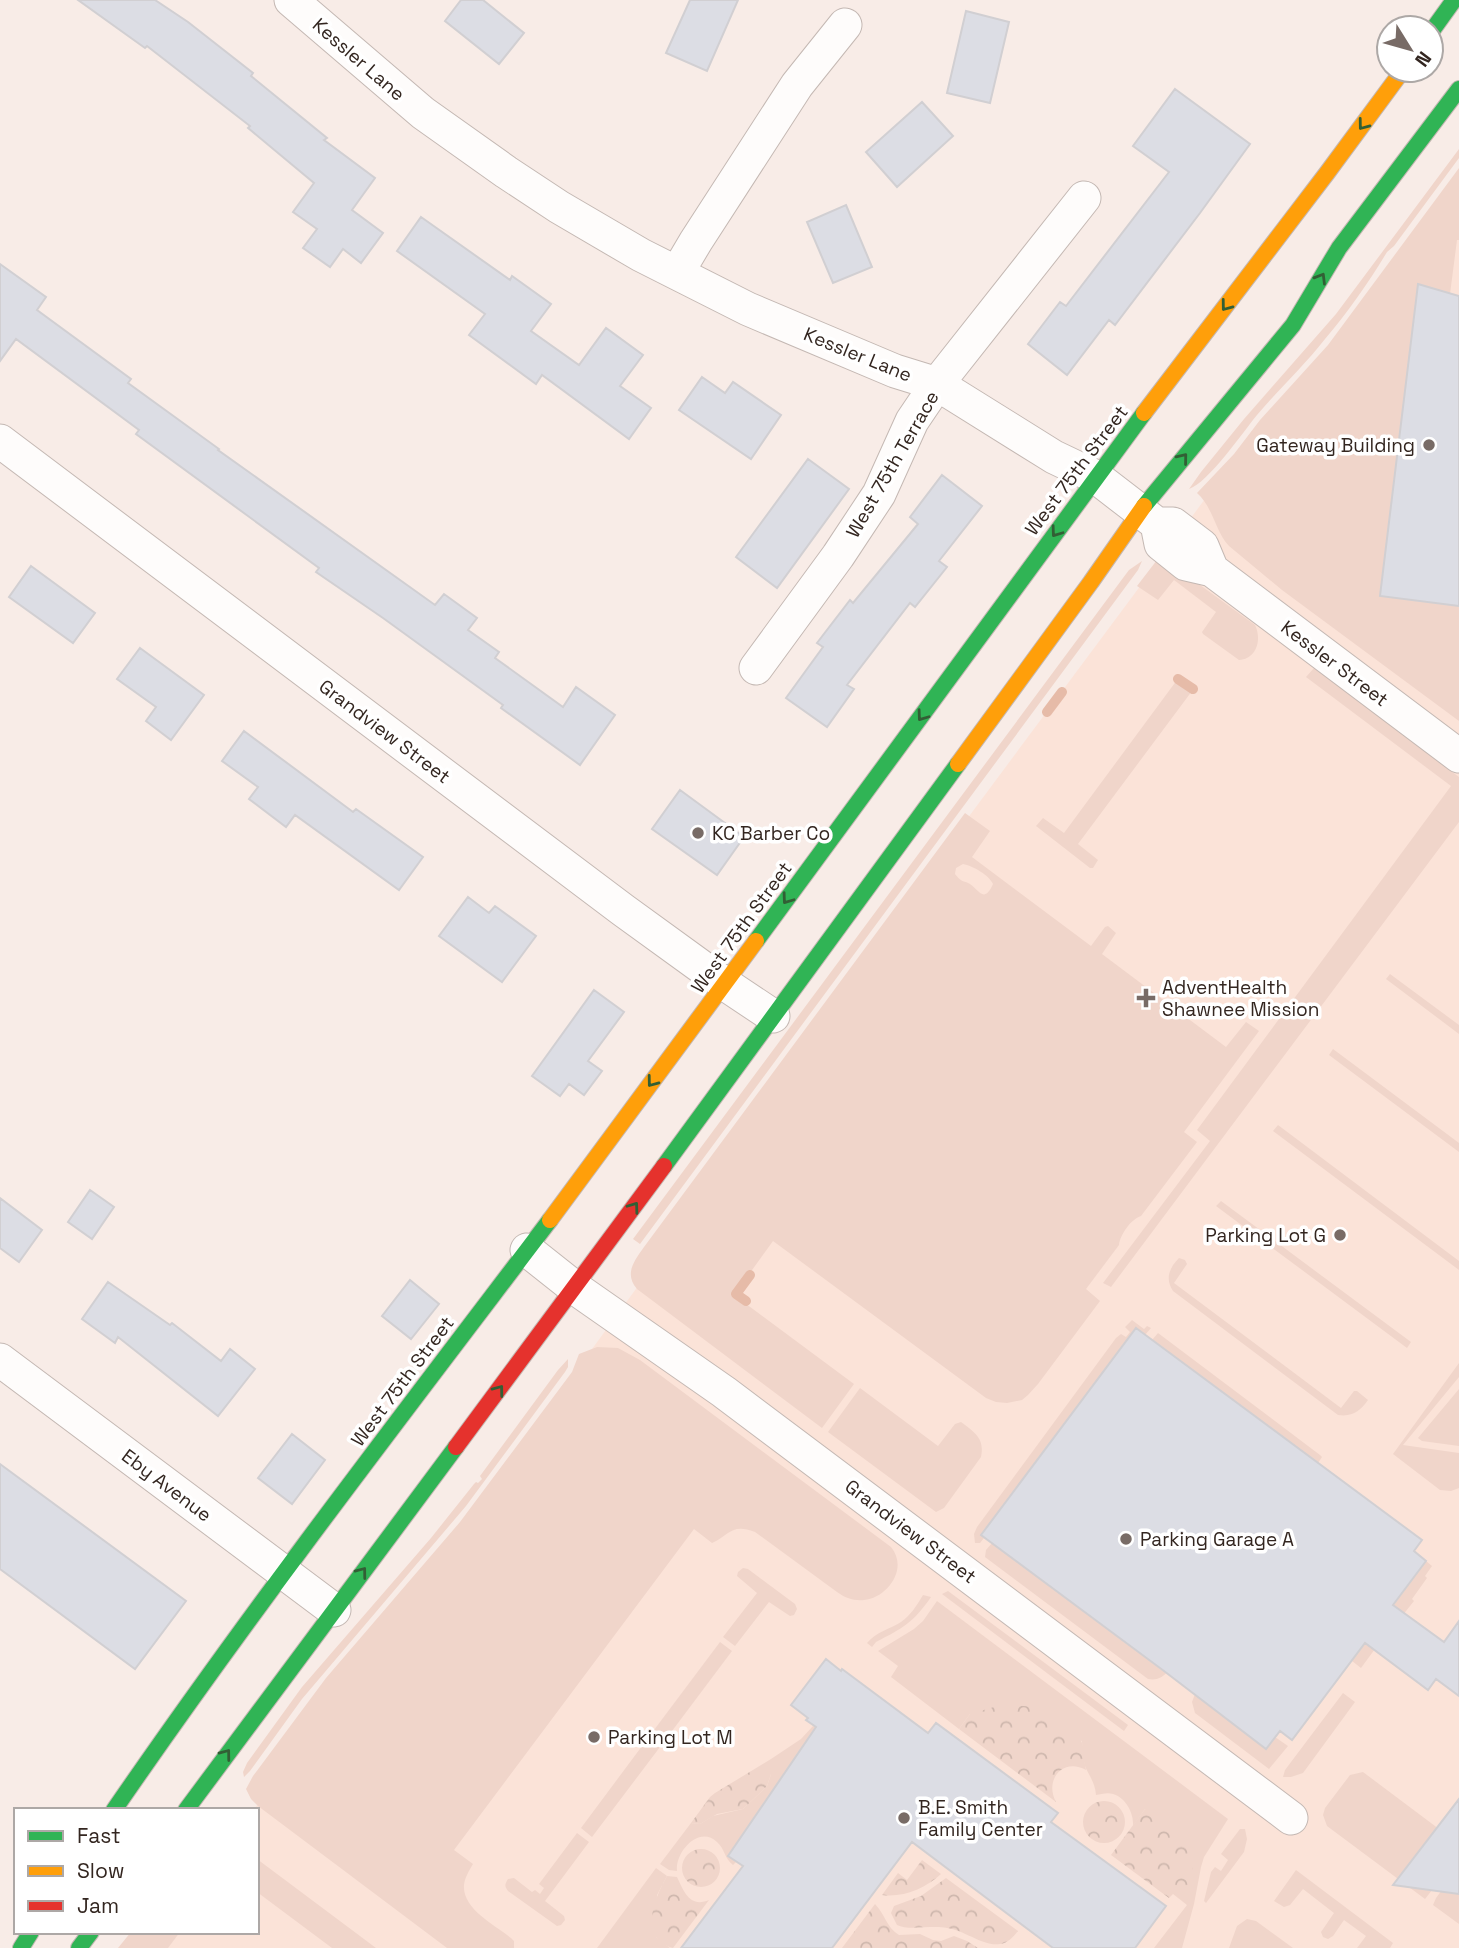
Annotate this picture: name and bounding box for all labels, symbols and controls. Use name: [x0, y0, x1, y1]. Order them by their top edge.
street label: Kessler Lane: [307, 12, 410, 106]
north arrow: [1375, 14, 1445, 84]
text: N: [1409, 46, 1437, 72]
one-way arrow: [1359, 117, 1371, 130]
one-way arrow: [1313, 272, 1326, 285]
one-way arrow: [1221, 299, 1234, 311]
street label: Kessler Lane: [800, 321, 916, 388]
street label: West 75th Terrace: [840, 386, 945, 542]
street label: West 75th Street: [1019, 400, 1133, 540]
place label: Gateway Building: [1256, 433, 1415, 458]
marker: Gateway Building: [1421, 437, 1437, 453]
one-way arrow: [1175, 454, 1188, 466]
one-way arrow: [1052, 524, 1064, 537]
street label: Kessler Street: [1276, 615, 1394, 712]
street label: Grandview Street: [314, 674, 455, 789]
one-way arrow: [918, 708, 930, 720]
place label: KC Barber Co: [712, 821, 830, 846]
marker: KC Barber Co: [690, 825, 706, 841]
street label: West 75th Street: [685, 857, 798, 998]
one-way arrow: [783, 891, 796, 904]
place label: AdventHealth Shawnee Mission: [1162, 975, 1319, 1022]
marker: AdventHealth Shawnee Mission: [1136, 988, 1156, 1008]
one-way arrow: [648, 1074, 661, 1087]
one-way arrow: [626, 1202, 638, 1215]
place label: Parking Lot G: [1205, 1223, 1326, 1248]
marker: Parking Lot G: [1332, 1227, 1348, 1243]
street label: West 75th Street: [345, 1311, 459, 1451]
one-way arrow: [490, 1385, 503, 1398]
street label: Eby Avenue: [117, 1443, 217, 1527]
street label: Grandview Street: [840, 1474, 981, 1589]
place label: Parking Garage A: [1140, 1527, 1294, 1552]
marker: Parking Garage A: [1118, 1531, 1134, 1547]
one-way arrow: [354, 1567, 367, 1580]
place label: Parking Lot M: [608, 1725, 733, 1750]
marker: Parking Lot M: [586, 1729, 602, 1745]
one-way arrow: [218, 1750, 230, 1762]
place label: B.E. Smith Family Center: [918, 1795, 1043, 1842]
legend: [14, 1808, 259, 1934]
marker: B.E. Smith Family Center: [896, 1810, 912, 1826]
text: Fast: [77, 1822, 121, 1849]
text: Slow: [77, 1857, 125, 1884]
text: Jam: [77, 1892, 119, 1919]

